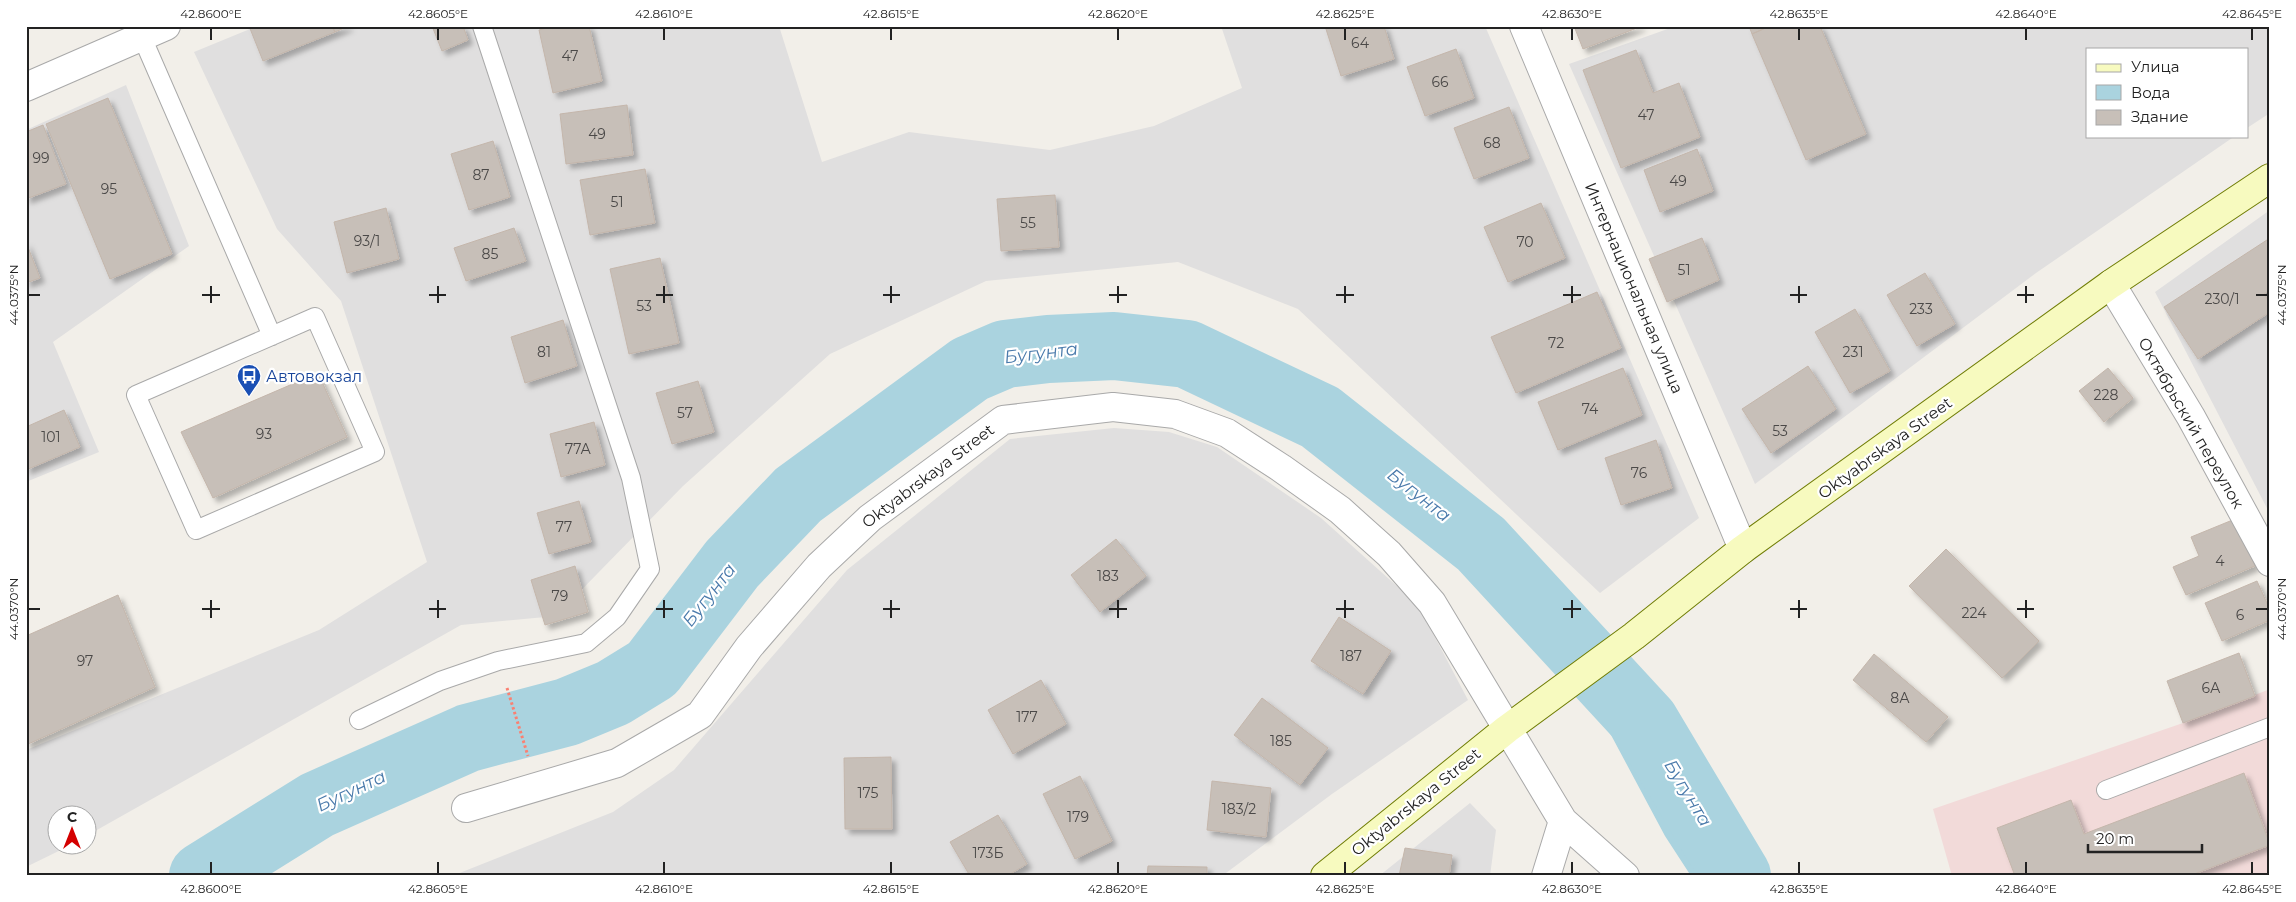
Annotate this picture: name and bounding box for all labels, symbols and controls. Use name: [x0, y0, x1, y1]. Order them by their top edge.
text: 42.8600°E: [180, 6, 242, 21]
text: 42.8605°E: [408, 6, 468, 21]
text: 42.8610°E: [635, 6, 693, 21]
text: 42.8615°E: [863, 6, 919, 21]
text: 42.8620°E: [1088, 6, 1148, 21]
text: 42.8625°E: [1316, 6, 1374, 21]
text: 42.8630°E: [1542, 6, 1602, 21]
text: 42.8635°E: [1770, 6, 1828, 21]
text: 42.8640°E: [1995, 6, 2057, 21]
text: 42.8645°E: [2222, 6, 2282, 21]
house number: 64: [1351, 34, 1370, 52]
house number: 47: [562, 47, 578, 65]
legend: [2086, 48, 2248, 138]
text: Улица: [2131, 57, 2179, 76]
house number: 66: [1431, 73, 1449, 91]
text: Вода: [2131, 83, 2170, 102]
house number: 47: [1638, 106, 1654, 124]
text: Здание: [2131, 107, 2189, 126]
house number: 49: [588, 125, 606, 143]
house number: 68: [1483, 134, 1501, 152]
house number: 99: [32, 149, 50, 167]
house number: 87: [472, 166, 490, 184]
house number: 49: [1669, 172, 1687, 190]
house number: 95: [101, 180, 117, 198]
street label: Интернациональная улица: [1581, 180, 1687, 396]
house number: 51: [611, 193, 623, 211]
house number: 55: [1020, 214, 1036, 232]
house number: 93/1: [354, 232, 380, 250]
house number: 70: [1516, 233, 1534, 251]
house number: 85: [482, 245, 499, 263]
house number: 51: [1678, 261, 1690, 279]
text: 44.0375°N: [6, 264, 21, 326]
text: 44.0375°N: [2274, 264, 2289, 326]
house number: 230/1: [2205, 290, 2240, 308]
house number: 53: [636, 297, 652, 315]
house number: 233: [1909, 300, 1933, 318]
house number: 72: [1548, 334, 1564, 352]
street label: Октябрьский переулок: [2134, 334, 2248, 513]
water label: Бугунта: [1003, 338, 1079, 368]
house number: 81: [537, 343, 551, 361]
house number: 231: [1843, 343, 1863, 361]
bus stop icon: Автовокзал: [236, 363, 262, 397]
place label: Автовокзал: [266, 367, 362, 386]
house number: 228: [2094, 386, 2118, 404]
street label: Oktyabrskaya Street: [1814, 393, 1956, 503]
house number: 74: [1582, 400, 1599, 418]
house number: 57: [677, 404, 693, 422]
street label: Oktyabrskaya Street: [858, 420, 998, 532]
house number: 53: [1772, 422, 1788, 440]
house number: 93: [256, 425, 272, 443]
house number: 101: [41, 428, 61, 446]
house number: 77А: [565, 440, 592, 458]
water label: Бугунта: [1383, 464, 1455, 526]
house number: 76: [1631, 464, 1648, 482]
house number: 77: [556, 518, 572, 536]
house number: 4: [2215, 552, 2225, 570]
water label: Бугунта: [678, 559, 740, 631]
house number: 183: [1097, 567, 1119, 585]
text: 44.0370°N: [6, 578, 21, 640]
text: 44.0370°N: [2274, 578, 2289, 640]
house number: 79: [552, 587, 568, 605]
house number: 224: [1962, 604, 1987, 622]
house number: 6: [2236, 606, 2245, 624]
house number: 187: [1340, 647, 1362, 665]
house number: 97: [77, 652, 93, 670]
house number: 6А: [2201, 679, 2221, 697]
house number: 8А: [1890, 689, 1910, 707]
house number: 177: [1016, 708, 1038, 726]
house number: 185: [1270, 732, 1292, 750]
street label: Oktyabrskaya Street: [1348, 744, 1485, 860]
water label: Бугунта: [1659, 756, 1717, 830]
water label: Бугунта: [313, 765, 389, 817]
house number: 175: [858, 784, 879, 802]
house number: 183/2: [1222, 800, 1256, 818]
north arrow: [48, 804, 98, 854]
text: С: [67, 808, 77, 826]
house number: 179: [1067, 808, 1089, 826]
scale bar: [2088, 822, 2202, 854]
text: 20 m: [2096, 829, 2134, 848]
house number: 173Б: [972, 844, 1004, 862]
text: 42.8600°E: [180, 881, 242, 896]
text: 42.8605°E: [408, 881, 468, 896]
text: 42.8610°E: [635, 881, 693, 896]
text: 42.8615°E: [863, 881, 919, 896]
text: 42.8620°E: [1088, 881, 1148, 896]
text: 42.8625°E: [1316, 881, 1374, 896]
text: 42.8630°E: [1542, 881, 1602, 896]
text: 42.8635°E: [1770, 881, 1828, 896]
text: 42.8640°E: [1995, 881, 2057, 896]
text: 42.8645°E: [2222, 881, 2282, 896]

